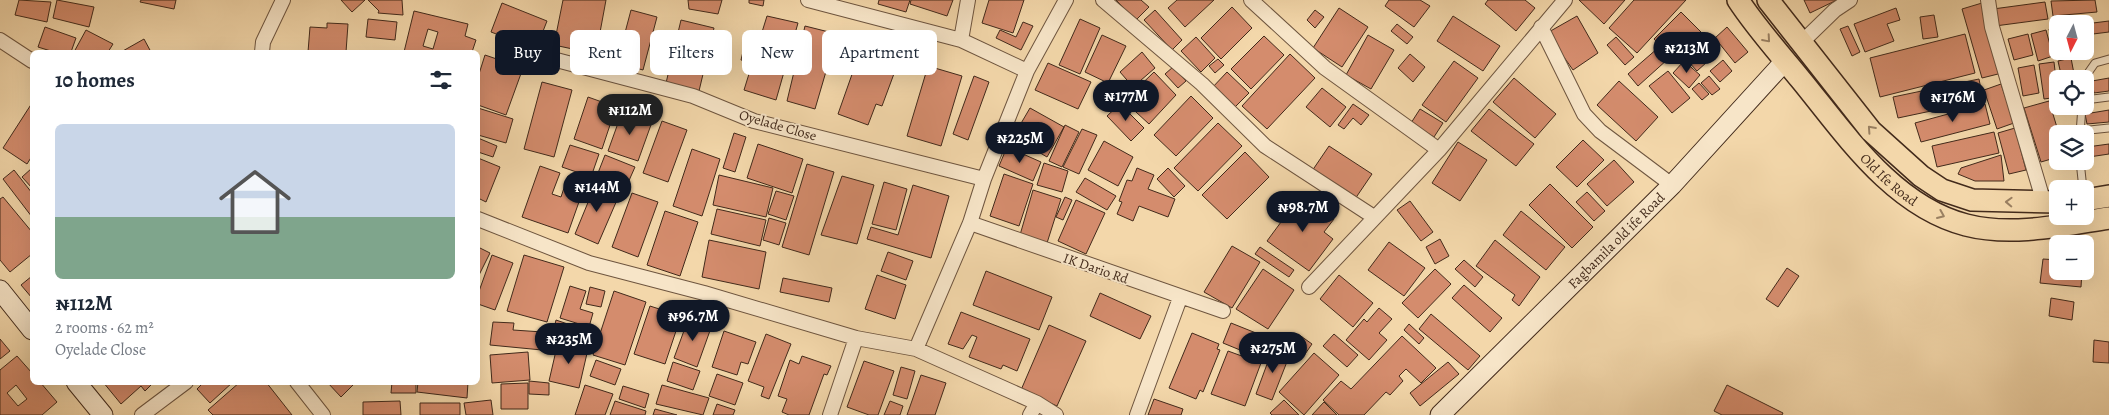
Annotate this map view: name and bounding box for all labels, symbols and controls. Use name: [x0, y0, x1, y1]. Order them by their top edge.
north arrow: [2049, 15, 2094, 60]
map controls: [2049, 15, 2094, 280]
chip: Buy: [495, 30, 560, 75]
chip: Rent: [570, 30, 640, 75]
chip: Filters: [650, 30, 732, 75]
chip: New: [742, 30, 812, 75]
chip: Apartment: [822, 30, 937, 75]
pin: ₦213M: [1652, 32, 1722, 74]
one-way arrow: [1761, 34, 1770, 43]
text: ₦213M: [1664, 37, 1710, 59]
text: 10 homes: [55, 66, 135, 94]
icon: filters: [427, 66, 455, 94]
button: locate: [2049, 70, 2094, 115]
pin: ₦177M: [1091, 80, 1161, 122]
pin: ₦176M: [1918, 80, 1988, 123]
text: ₦177M: [1104, 85, 1148, 107]
text: ₦176M: [1931, 86, 1975, 108]
pin: ₦112M: [595, 94, 665, 136]
text: ₦112M: [608, 99, 652, 121]
street label: Oyelade Close: [737, 105, 819, 146]
pin: ₦225M: [985, 121, 1055, 164]
button: layers: [2049, 125, 2094, 170]
one-way arrow: [1868, 126, 1877, 135]
text: ₦225M: [996, 127, 1044, 149]
street label: Old Ife Road: [1856, 149, 1922, 211]
icon: home: [210, 157, 300, 247]
pin: ₦144M: [562, 170, 632, 213]
text: ₦144M: [574, 176, 620, 198]
button: +: [2049, 180, 2094, 225]
street label: Fagbamila old ife Road: [1564, 188, 1669, 293]
pin: ₦98.7M: [1262, 190, 1344, 233]
text: ₦98.7M: [1277, 196, 1329, 218]
one-way arrow: [2005, 196, 2013, 207]
one-way arrow: [1936, 209, 1945, 220]
button: −: [2049, 235, 2094, 280]
street label: IK Dario Rd: [1061, 248, 1131, 289]
text: ₦112M: [55, 289, 113, 317]
pin: ₦96.7M: [652, 300, 734, 342]
text: ₦96.7M: [668, 305, 718, 327]
text: 2 rooms · 62 m²: [55, 317, 154, 339]
pin: ₦235M: [534, 322, 604, 365]
text: ₦235M: [546, 328, 592, 350]
pin: ₦275M: [1238, 332, 1308, 374]
text: ₦275M: [1250, 337, 1296, 359]
text: Oyelade Close: [55, 339, 146, 361]

